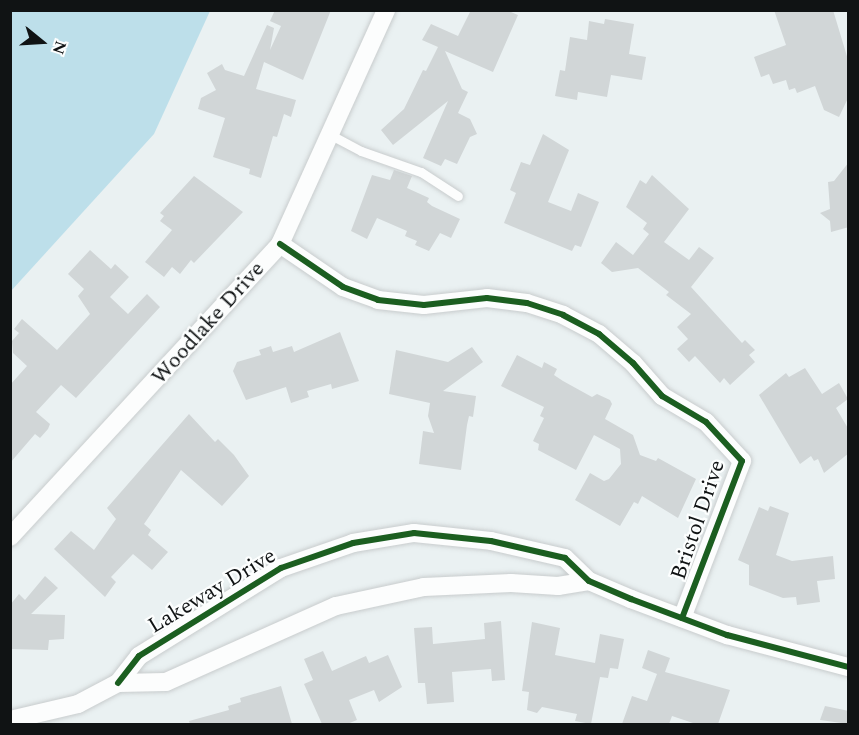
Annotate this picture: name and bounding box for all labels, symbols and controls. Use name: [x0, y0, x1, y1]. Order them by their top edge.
north arrow: [12, 12, 72, 72]
text: N: [46, 38, 73, 57]
street label: Woodlake Drive: [146, 256, 270, 390]
street label: Bristol Drive: [665, 457, 731, 583]
street label: Lakeway Drive: [143, 543, 281, 639]

